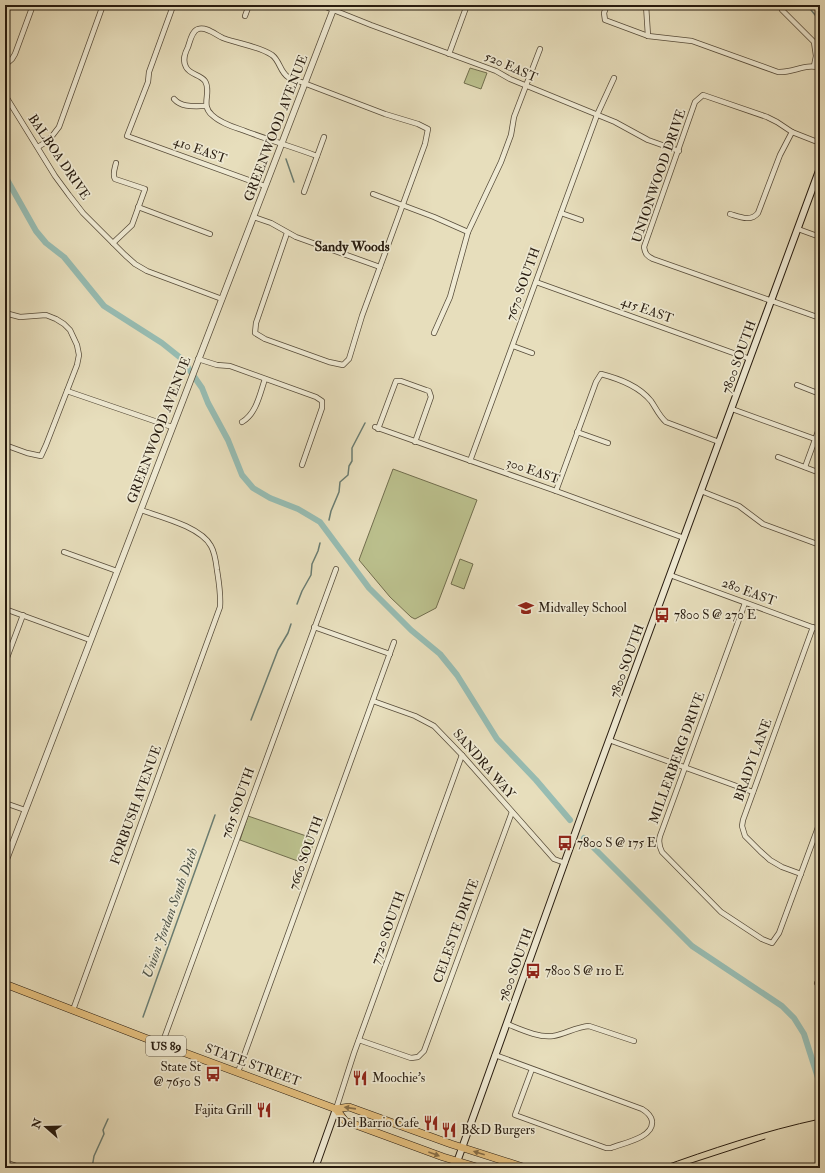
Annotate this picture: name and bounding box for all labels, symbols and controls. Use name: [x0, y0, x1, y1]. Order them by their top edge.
street label: 520 EAST: [482, 48, 540, 86]
street label: GREENWOOD AVENUE: [241, 52, 311, 204]
street label: UNIONWOOD DRIVE: [629, 107, 689, 245]
street label: BALBOA DRIVE: [25, 111, 93, 203]
street label: 410 EAST: [171, 133, 229, 167]
district label: Sandy Woods: [315, 238, 390, 256]
street label: 7670 SOUTH: [502, 245, 544, 323]
street label: 415 EAST: [619, 293, 676, 327]
street label: 7800 SOUTH: [718, 318, 760, 396]
street label: GREENWOOD AVENUE: [124, 354, 194, 506]
street label: 300 EAST: [504, 454, 562, 488]
street label: 280 EAST: [720, 575, 779, 609]
school or university icon: Midvalley School: [517, 599, 535, 617]
place label: Midvalley School: [538, 600, 628, 617]
bus stop icon: 7800 S @ 270 E: [653, 606, 671, 624]
place label: 7800 S @ 270 E: [674, 607, 756, 623]
street label: 7800 SOUTH: [606, 622, 648, 700]
street label: MILLERBERG DRIVE: [646, 690, 708, 826]
street label: BRADY LANE: [731, 716, 775, 804]
street label: SANDRA WAY: [449, 726, 519, 803]
street label: FORBUSH AVENUE: [107, 743, 165, 867]
street label: 7615 SOUTH: [218, 765, 258, 841]
street label: 7660 SOUTH: [285, 814, 327, 892]
bus stop icon: 7800 S @ 175 E: [556, 834, 574, 852]
place label: 7800 S @ 175 E: [577, 835, 656, 851]
water label: Union Jordan South Ditch: [138, 845, 202, 981]
street label: CELESTE DRIVE: [430, 876, 482, 986]
street label: 7720 SOUTH: [367, 889, 409, 967]
street label: 7800 SOUTH: [495, 926, 537, 1004]
bus stop icon: 7800 S @ 110 E: [524, 962, 542, 980]
place label: 7800 S @ 110 E: [545, 963, 624, 979]
road number: US 89: [146, 1036, 186, 1056]
street label: STATE STREET: [203, 1040, 303, 1090]
place label: State St @ 7650 S: [154, 1059, 201, 1090]
bus stop icon: State St @ 7650 S: [204, 1065, 222, 1083]
restaurant icon: Moochie's: [351, 1069, 369, 1087]
place label: Moochie's: [372, 1070, 426, 1086]
restaurant icon: Fajita Grill: [255, 1101, 273, 1119]
place label: Fajita Grill: [194, 1102, 253, 1118]
one-way arrow: [344, 1105, 356, 1112]
north arrow: [26, 1107, 66, 1147]
restaurant icon: Del Barrio Cafe: [422, 1114, 440, 1132]
place label: Del Barrio Cafe: [337, 1115, 420, 1131]
text: N: [29, 1116, 45, 1132]
restaurant icon: B&D Burgers: [440, 1121, 458, 1139]
place label: B&D Burgers: [461, 1122, 535, 1138]
one-way arrow: [473, 1150, 485, 1156]
one-way arrow: [428, 1151, 440, 1157]

